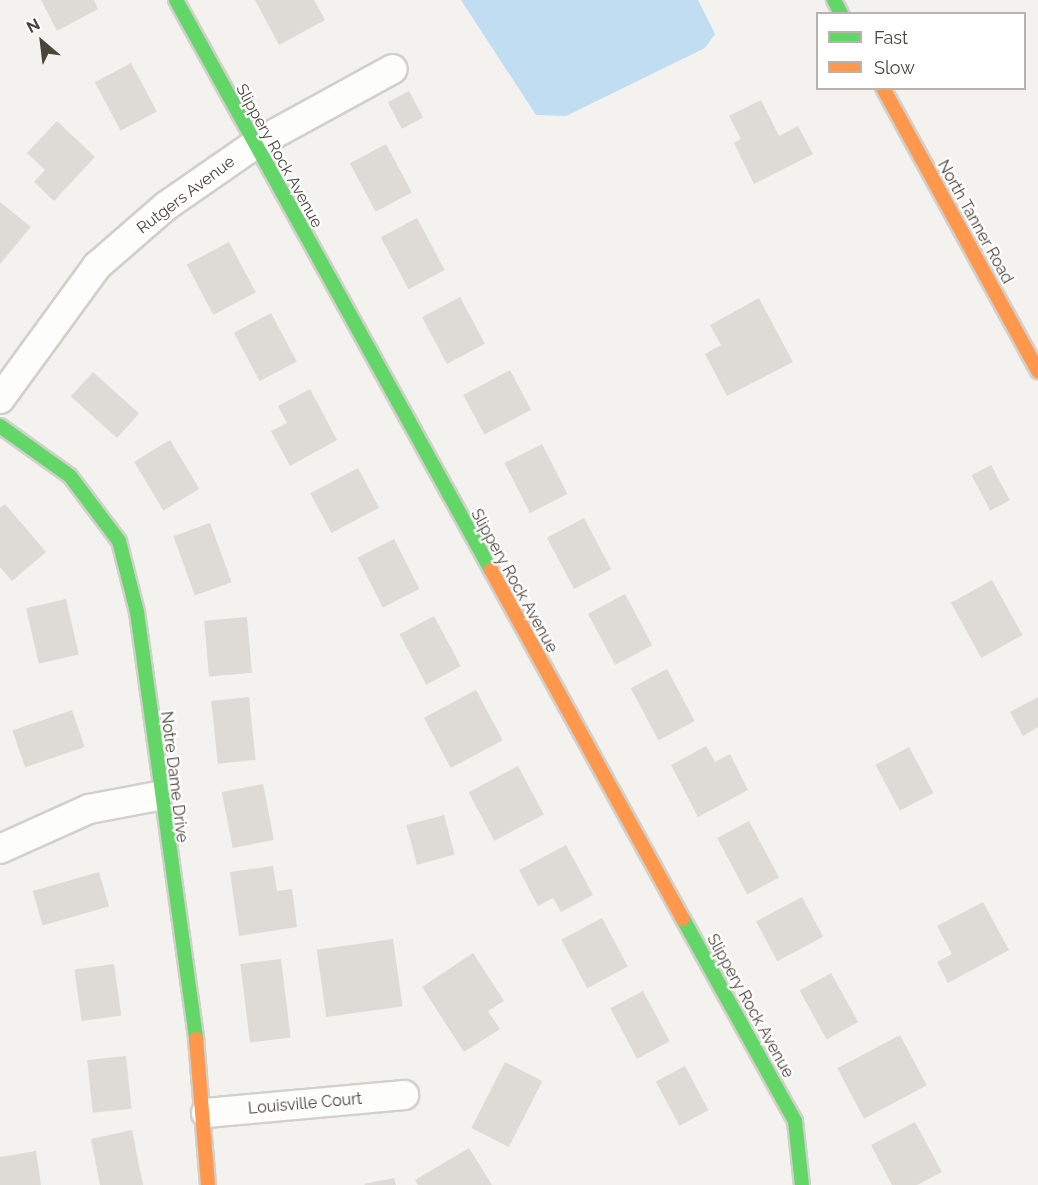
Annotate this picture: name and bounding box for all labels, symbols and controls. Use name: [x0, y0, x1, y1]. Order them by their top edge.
north arrow: [12, 12, 72, 72]
legend: [816, 12, 1026, 90]
text: N: [23, 14, 43, 37]
text: Fast: [874, 27, 908, 48]
text: Slow: [874, 57, 915, 78]
street label: Slippery Rock Avenue: [231, 80, 327, 232]
street label: Rutgers Avenue: [133, 152, 239, 238]
street label: North Tanner Road: [933, 157, 1017, 287]
street label: Slippery Rock Avenue: [466, 505, 562, 657]
street label: Notre Dame Drive: [156, 710, 192, 844]
street label: Slippery Rock Avenue: [702, 930, 798, 1082]
street label: Louisville Court: [247, 1089, 363, 1119]

